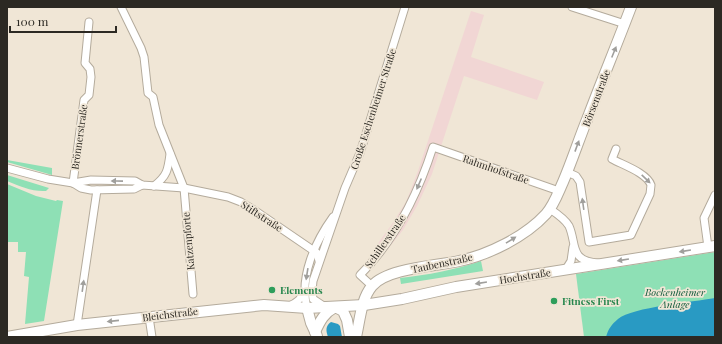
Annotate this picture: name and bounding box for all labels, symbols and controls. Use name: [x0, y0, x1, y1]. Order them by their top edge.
scale bar: [10, 8, 116, 34]
text: 100 m: [16, 13, 49, 29]
one-way arrow: [611, 45, 617, 57]
street label: Große Eschenheimer Straße: [347, 47, 399, 171]
street label: Börsenstraße: [579, 67, 613, 129]
street label: Brönnerstraße: [67, 103, 91, 171]
one-way arrow: [575, 140, 581, 152]
street label: Rahmhofstraße: [461, 151, 531, 187]
one-way arrow: [641, 174, 651, 184]
one-way arrow: [110, 178, 123, 184]
one-way arrow: [416, 178, 422, 190]
street label: Stiftstraße: [238, 197, 286, 235]
one-way arrow: [580, 198, 586, 210]
street label: Katzenpforte: [178, 211, 198, 271]
street label: Schillerstraße: [361, 211, 409, 271]
one-way arrow: [505, 236, 517, 243]
one-way arrow: [679, 248, 691, 254]
street label: Taubenstraße: [410, 250, 474, 276]
one-way arrow: [617, 257, 629, 263]
street label: Hochstraße: [498, 265, 552, 287]
one-way arrow: [304, 268, 310, 281]
one-way arrow: [80, 280, 86, 292]
one-way arrow: [475, 280, 487, 286]
place label: Elements: [280, 283, 323, 297]
marker: Elements: [267, 285, 277, 295]
park label: Bockenheimer Anlage: [644, 285, 706, 311]
place label: Fitness First: [562, 294, 620, 308]
marker: Fitness First: [549, 296, 559, 306]
street label: Bleichstraße: [141, 304, 199, 324]
one-way arrow: [107, 318, 119, 324]

